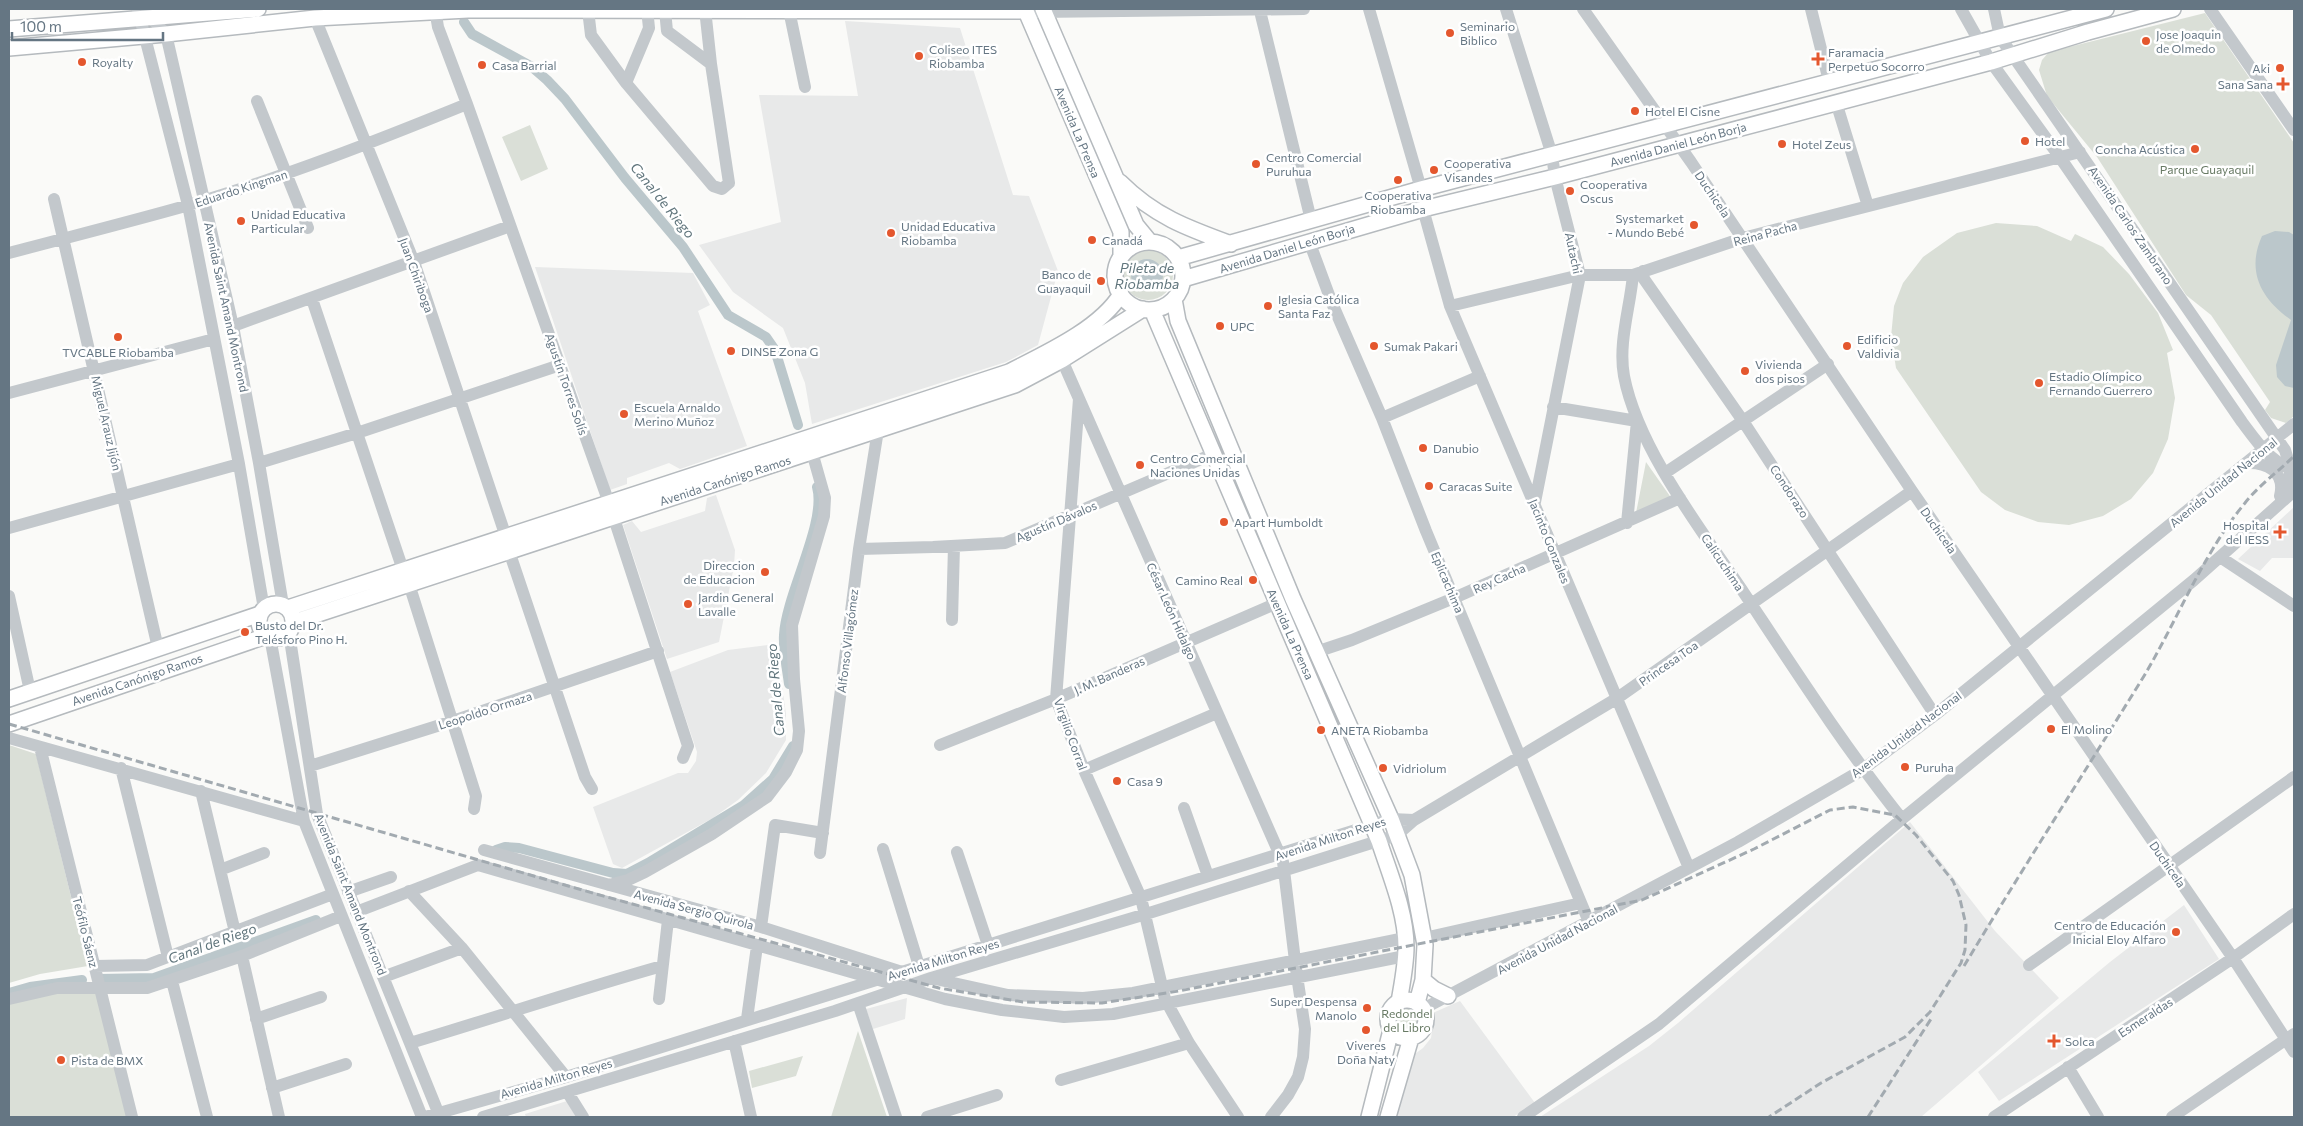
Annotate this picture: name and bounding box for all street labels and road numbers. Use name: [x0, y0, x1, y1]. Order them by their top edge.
street label: Avenida La Prensa: [1052, 84, 1104, 180]
street label: Avenida Daniel León Borja: [1608, 119, 1748, 169]
street label: Avenida Carlos Zambrano: [2086, 163, 2176, 287]
street label: Eduardo Kingman: [193, 166, 289, 210]
street label: Duchicela: [1692, 168, 1734, 220]
street label: Reina Pacha: [1732, 218, 1798, 248]
street label: Avenida Saint Amand Montrond: [202, 221, 252, 393]
street label: Avenida Daniel León Borja: [1218, 221, 1356, 275]
street label: Autachi: [1563, 231, 1585, 275]
street label: Juan Chiriboga: [396, 236, 437, 315]
street label: Agustín Torres Solís: [543, 331, 591, 437]
street label: Miguel Arauz Jijón: [88, 374, 125, 472]
street label: Avenida Unidad Nacional: [2166, 434, 2280, 530]
street label: Avenida Canónigo Ramos: [658, 452, 792, 508]
street label: Condorazo: [1768, 462, 1812, 520]
street label: Jacinto Gonzales: [1526, 497, 1573, 586]
street label: Agustín Dávalos: [1013, 498, 1099, 544]
street label: Duchicela: [1918, 504, 1960, 556]
street label: Calicuchima: [1699, 531, 1747, 593]
street label: Eplicachima: [1429, 549, 1467, 615]
street label: César León Hidalgo: [1144, 560, 1200, 662]
street label: Rey Cacha: [1471, 560, 1527, 596]
street label: Avenida La Prensa: [1265, 586, 1317, 682]
street label: Alfonso Villagómez: [834, 588, 860, 694]
street label: Princesa Toa: [1636, 638, 1700, 688]
street label: Avenida Canónigo Ramos: [70, 650, 204, 708]
street label: J. M. Banderas: [1072, 653, 1147, 698]
street label: Leopoldo Ormaza: [436, 688, 534, 732]
street label: Avenida Unidad Nacional: [1848, 688, 1964, 780]
street label: Virgilio Corral: [1052, 696, 1090, 772]
street label: Avenida Saint Amand Montrond: [312, 811, 390, 977]
street label: Avenida Milton Reyes: [1273, 813, 1387, 863]
street label: Duchicela: [2147, 838, 2189, 890]
street label: Avenida Sergio Quirola: [633, 886, 755, 932]
street label: Teófilo Sáenz: [70, 895, 102, 969]
street label: Avenida Unidad Nacional: [1494, 901, 1620, 977]
street label: Avenida Milton Reyes: [885, 935, 1001, 983]
street label: Esmeraldas: [2115, 994, 2175, 1040]
street label: Avenida Milton Reyes: [498, 1055, 614, 1101]

